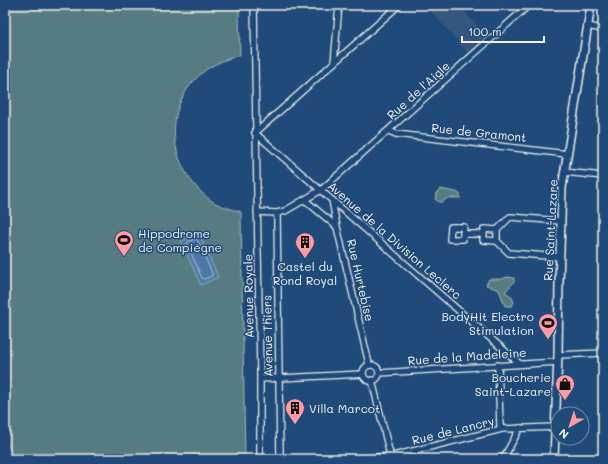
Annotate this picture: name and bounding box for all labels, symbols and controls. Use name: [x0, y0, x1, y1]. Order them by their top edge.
scale bar: [462, 18, 544, 44]
text: 100 m: [468, 23, 502, 39]
street label: Rue de l'Aigle: [383, 57, 453, 123]
street label: Rue de Gramont: [431, 119, 527, 145]
street label: Avenue de la Division Leclerc: [325, 178, 465, 302]
street label: Rue Saint-Lazare: [539, 179, 561, 281]
place label: Hippodrome de Compiègne: [138, 225, 222, 255]
sports icon: Hippodrome de Compiègne: [113, 229, 135, 257]
building icon: Castel du Rond Royal: [294, 231, 316, 259]
street label: Rue Hurtebise: [344, 237, 378, 323]
street label: Avenue Royale: [239, 254, 257, 338]
place label: Castel du Rond Royal: [273, 258, 337, 288]
street label: Avenue Thiers: [258, 295, 276, 377]
place label: BodyHit Electro Stimulation: [441, 308, 534, 338]
sports icon: BodyHit Electro Stimulation: [537, 312, 559, 340]
street label: Rue de la Madeleine: [407, 344, 527, 368]
place label: Boucherie Saint-Lazare: [475, 369, 551, 399]
shop icon: Boucherie Saint-Lazare: [554, 373, 576, 401]
building icon: Villa Marcot: [284, 397, 306, 425]
place label: Villa Marcot: [309, 400, 380, 416]
north arrow: [550, 406, 590, 446]
street label: Rue de Lancry: [410, 412, 496, 448]
text: N: [555, 426, 571, 443]

